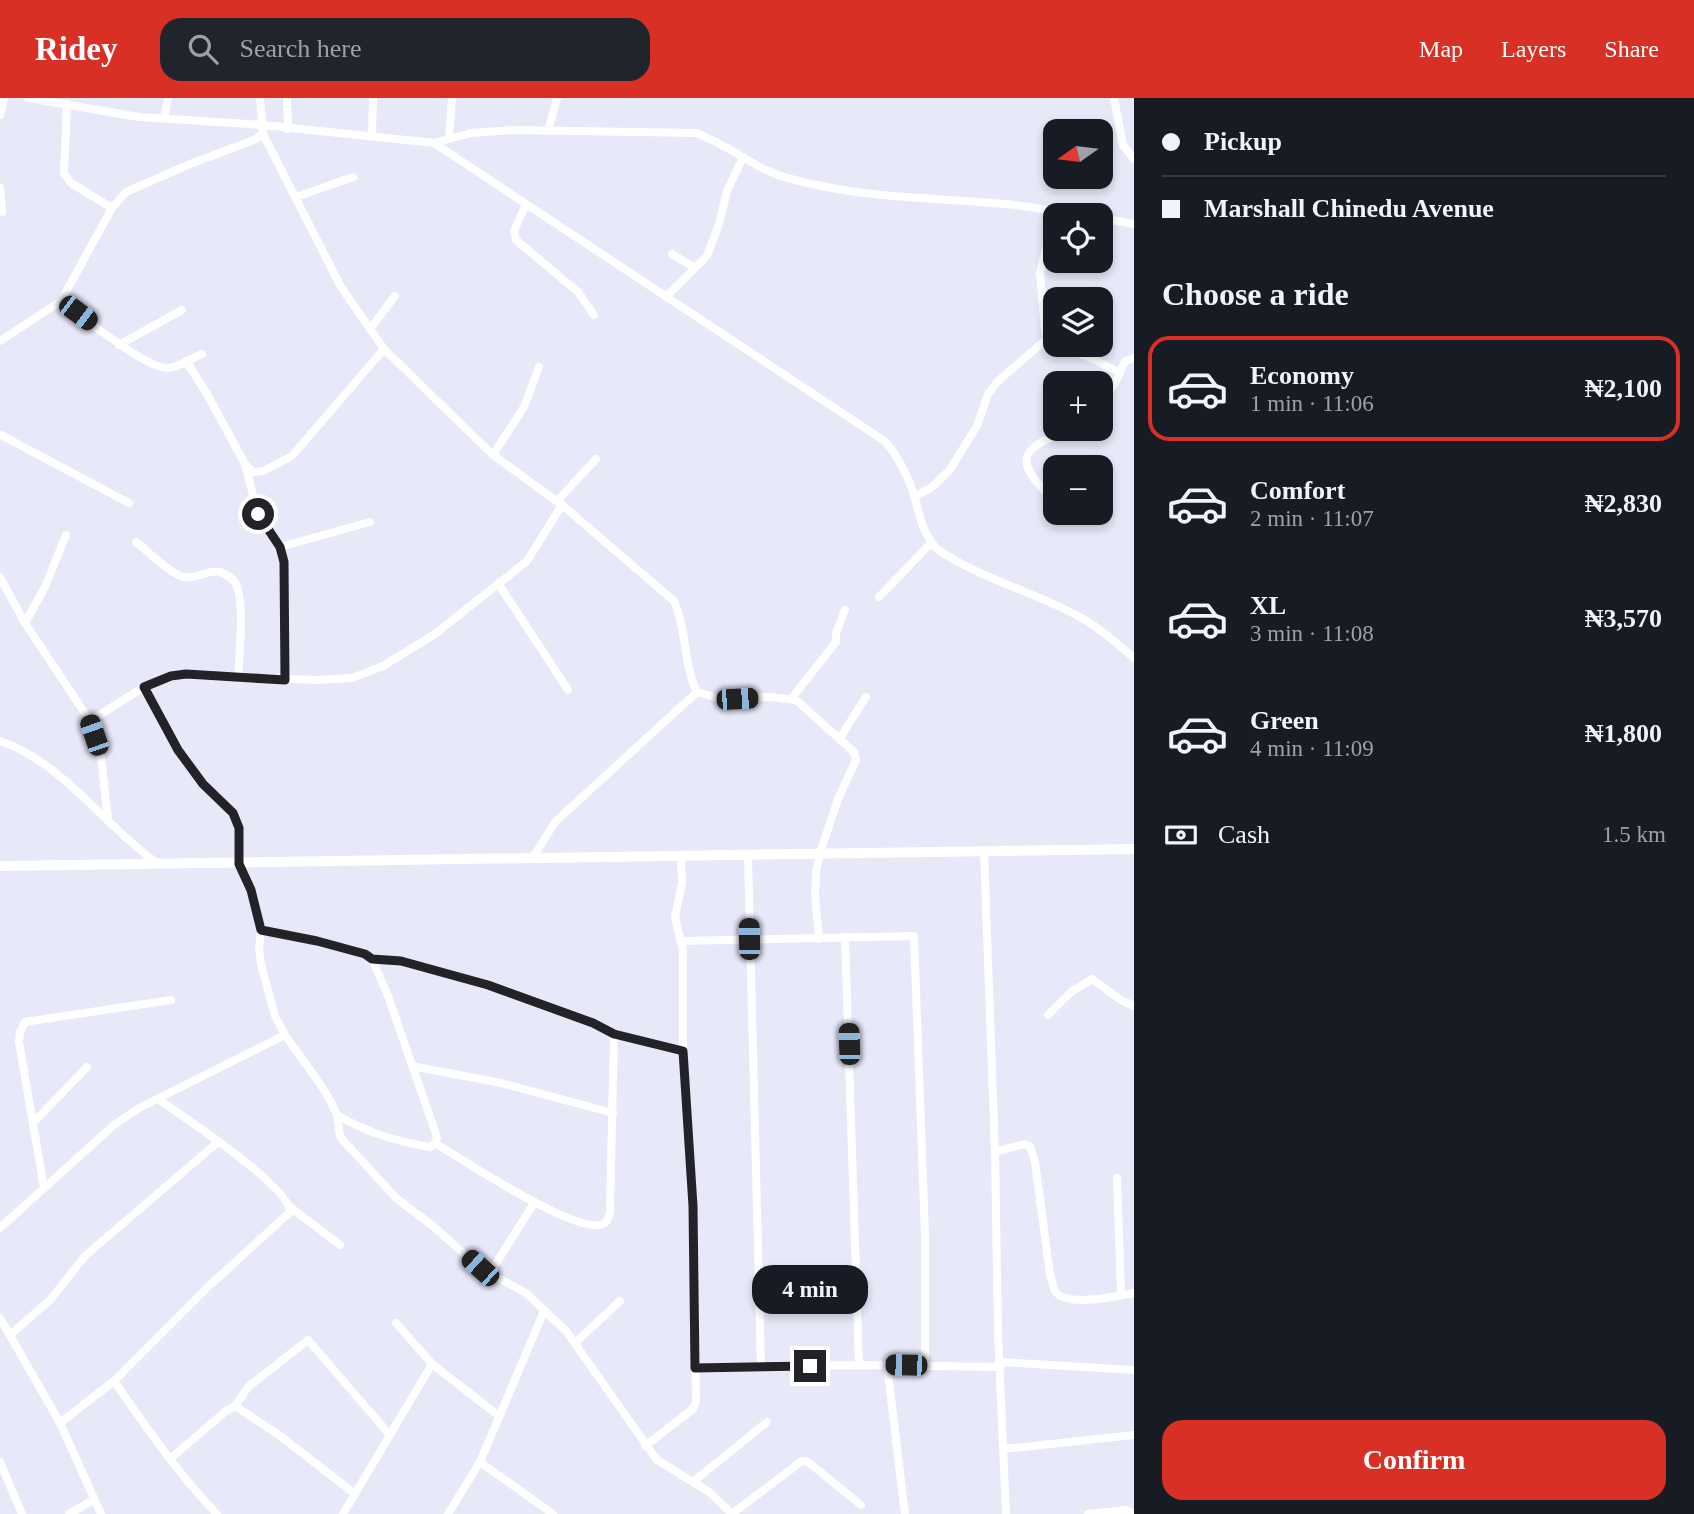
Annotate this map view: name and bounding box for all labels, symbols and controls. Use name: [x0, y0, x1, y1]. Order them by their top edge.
search box: [160, 18, 650, 81]
icon: search: [184, 30, 222, 68]
text: Ridey: [35, 31, 118, 67]
text: Search here: [240, 34, 361, 63]
text: Map: [1419, 36, 1463, 62]
text: Layers: [1501, 36, 1566, 62]
text: Share: [1604, 36, 1659, 62]
north arrow: [1043, 119, 1113, 189]
map controls: [1043, 119, 1113, 525]
text: Pickup: [1204, 127, 1282, 156]
text: Marshall Chinedu Avenue: [1204, 194, 1494, 223]
button: locate: [1043, 203, 1113, 273]
text: Choose a ride: [1162, 276, 1349, 312]
button: layers: [1043, 287, 1113, 357]
car: [55, 292, 102, 334]
icon: car: [1166, 357, 1229, 420]
text: Economy: [1250, 361, 1354, 390]
button: +: [1043, 371, 1113, 441]
text: ₦2,100: [1585, 374, 1662, 403]
text: 1 min · 11:06: [1250, 391, 1374, 416]
button: −: [1043, 455, 1113, 525]
icon: car: [1166, 472, 1229, 535]
text: Comfort: [1250, 476, 1345, 505]
text: ₦2,830: [1585, 489, 1662, 518]
route start: [242, 498, 274, 530]
text: 2 min · 11:07: [1250, 506, 1374, 531]
icon: car: [1166, 587, 1229, 650]
text: XL: [1250, 591, 1286, 620]
text: ₦3,570: [1585, 604, 1662, 633]
text: 3 min · 11:08: [1250, 621, 1374, 646]
car: [716, 687, 759, 711]
icon: car: [1166, 702, 1229, 765]
text: Green: [1250, 706, 1319, 735]
car: [78, 712, 111, 758]
text: ₦1,800: [1585, 719, 1662, 748]
text: 4 min · 11:09: [1250, 736, 1374, 761]
icon: cash: [1162, 816, 1200, 854]
text: Cash: [1218, 820, 1270, 849]
text: 1.5 km: [1602, 822, 1666, 847]
car: [739, 918, 760, 960]
car: [838, 1023, 861, 1065]
car: [458, 1246, 503, 1290]
callout: 4 min: [752, 1264, 868, 1314]
text: 4 min: [782, 1277, 838, 1302]
route end: [794, 1350, 826, 1382]
car: [885, 1354, 928, 1376]
button: Confirm: [1162, 1420, 1666, 1500]

